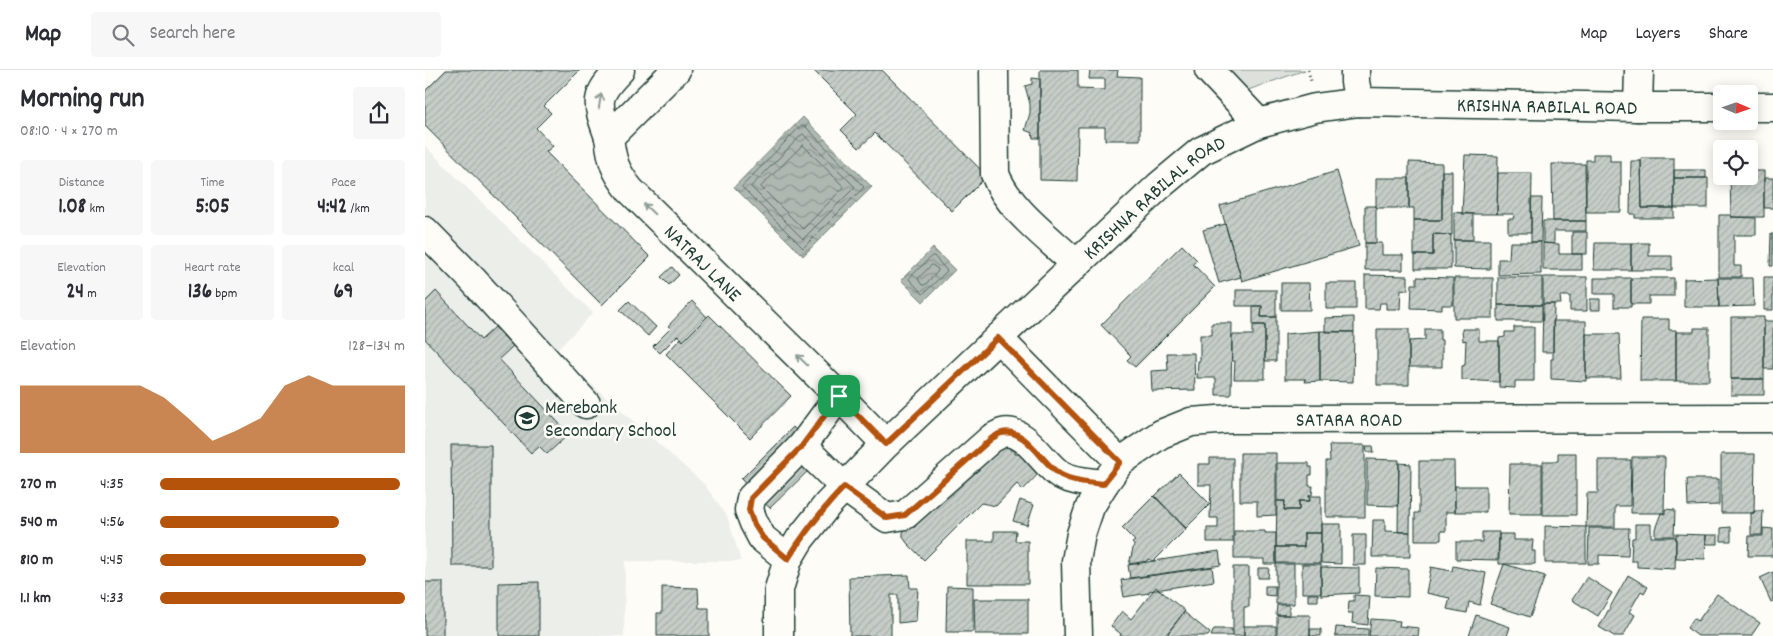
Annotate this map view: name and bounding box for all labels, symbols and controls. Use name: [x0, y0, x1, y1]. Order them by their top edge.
search box: [91, 12, 441, 57]
text: Map: [25, 18, 61, 52]
icon: search: [109, 21, 137, 49]
text: Search here: [149, 21, 235, 48]
text: Map: [1580, 22, 1607, 47]
text: Layers: [1635, 22, 1681, 47]
text: Share: [1709, 22, 1748, 47]
text: Morning run: [20, 81, 144, 121]
north arrow: [1713, 85, 1757, 130]
map controls: [1713, 85, 1758, 185]
button: share: [353, 87, 405, 139]
street label: KRISHNA RABILAL ROAD: [1456, 93, 1637, 124]
one-way arrow: [596, 94, 606, 110]
text: 08:10 · 4 × 270 m: [20, 120, 118, 143]
street label: KRISHNA RABILAL ROAD: [1078, 130, 1231, 268]
button: locate: [1713, 140, 1758, 185]
text: Distance: [59, 173, 104, 193]
text: Time: [201, 173, 224, 193]
text: Pace: [331, 173, 356, 193]
text: 1.08: [58, 193, 86, 223]
text: 5:05: [195, 193, 230, 223]
text: 4:42: [317, 193, 347, 223]
text: km: [86, 199, 105, 219]
text: /km: [347, 199, 370, 219]
one-way arrow: [643, 203, 655, 215]
street label: NATRAJ LANE: [656, 220, 747, 309]
text: Elevation: [57, 258, 106, 278]
text: Heart rate: [184, 258, 241, 278]
text: kcal: [333, 258, 354, 278]
text: 24: [66, 278, 84, 308]
text: 136: [188, 278, 212, 308]
text: 69: [334, 278, 353, 308]
text: m: [84, 284, 97, 304]
text: bpm: [212, 284, 237, 304]
text: Elevation: [20, 335, 76, 358]
text: 128–134 m: [348, 335, 405, 358]
one-way arrow: [797, 354, 809, 366]
pin: [818, 375, 860, 417]
icon: arrive: [825, 382, 853, 410]
place label: Merebank Secondary School: [545, 395, 676, 446]
school or university icon: Merebank Secondary School: [514, 405, 540, 431]
street label: SATARA ROAD: [1296, 408, 1402, 436]
text: 270 m: [20, 473, 57, 496]
text: 4:35: [100, 473, 124, 496]
text: 540 m: [20, 511, 57, 534]
text: 4:56: [100, 511, 125, 534]
text: 810 m: [20, 549, 53, 572]
text: 4:45: [100, 549, 123, 572]
text: 1.1 km: [20, 587, 51, 610]
text: 4:33: [100, 587, 124, 610]

